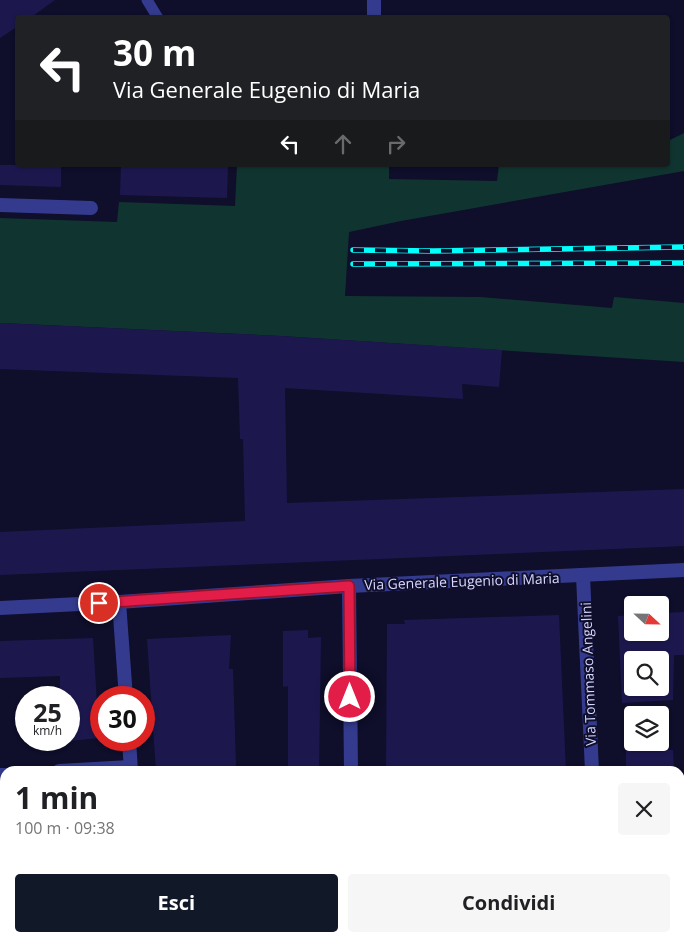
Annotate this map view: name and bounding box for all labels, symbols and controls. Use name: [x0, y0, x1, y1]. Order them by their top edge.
text: 30 m: [113, 29, 196, 76]
icon: left: [30, 35, 95, 100]
text: Via Generale Eugenio di Maria: [113, 74, 420, 104]
icon: left: [276, 130, 304, 158]
icon: ahead: [329, 130, 357, 158]
icon: right: [382, 130, 410, 158]
street label: Via Generale Eugenio di Maria: [364, 568, 560, 594]
pin: [78, 582, 120, 624]
icon: arrive: [85, 589, 113, 617]
north arrow: [624, 596, 669, 641]
map controls: [624, 596, 669, 751]
street label: Via Tommaso Angelini: [576, 602, 600, 746]
button: search: [624, 651, 669, 696]
position arrow: [323, 670, 375, 722]
speed limit sign: 30: [90, 686, 155, 751]
text: 25: [33, 695, 62, 729]
button: layers: [624, 706, 669, 751]
text: km/h: [33, 722, 62, 739]
text: 1 min: [15, 777, 98, 818]
button: close: [618, 783, 670, 835]
text: 100 m · 09:38: [15, 817, 115, 839]
button: Esci: [15, 874, 338, 932]
button: Condividi: [348, 874, 670, 932]

